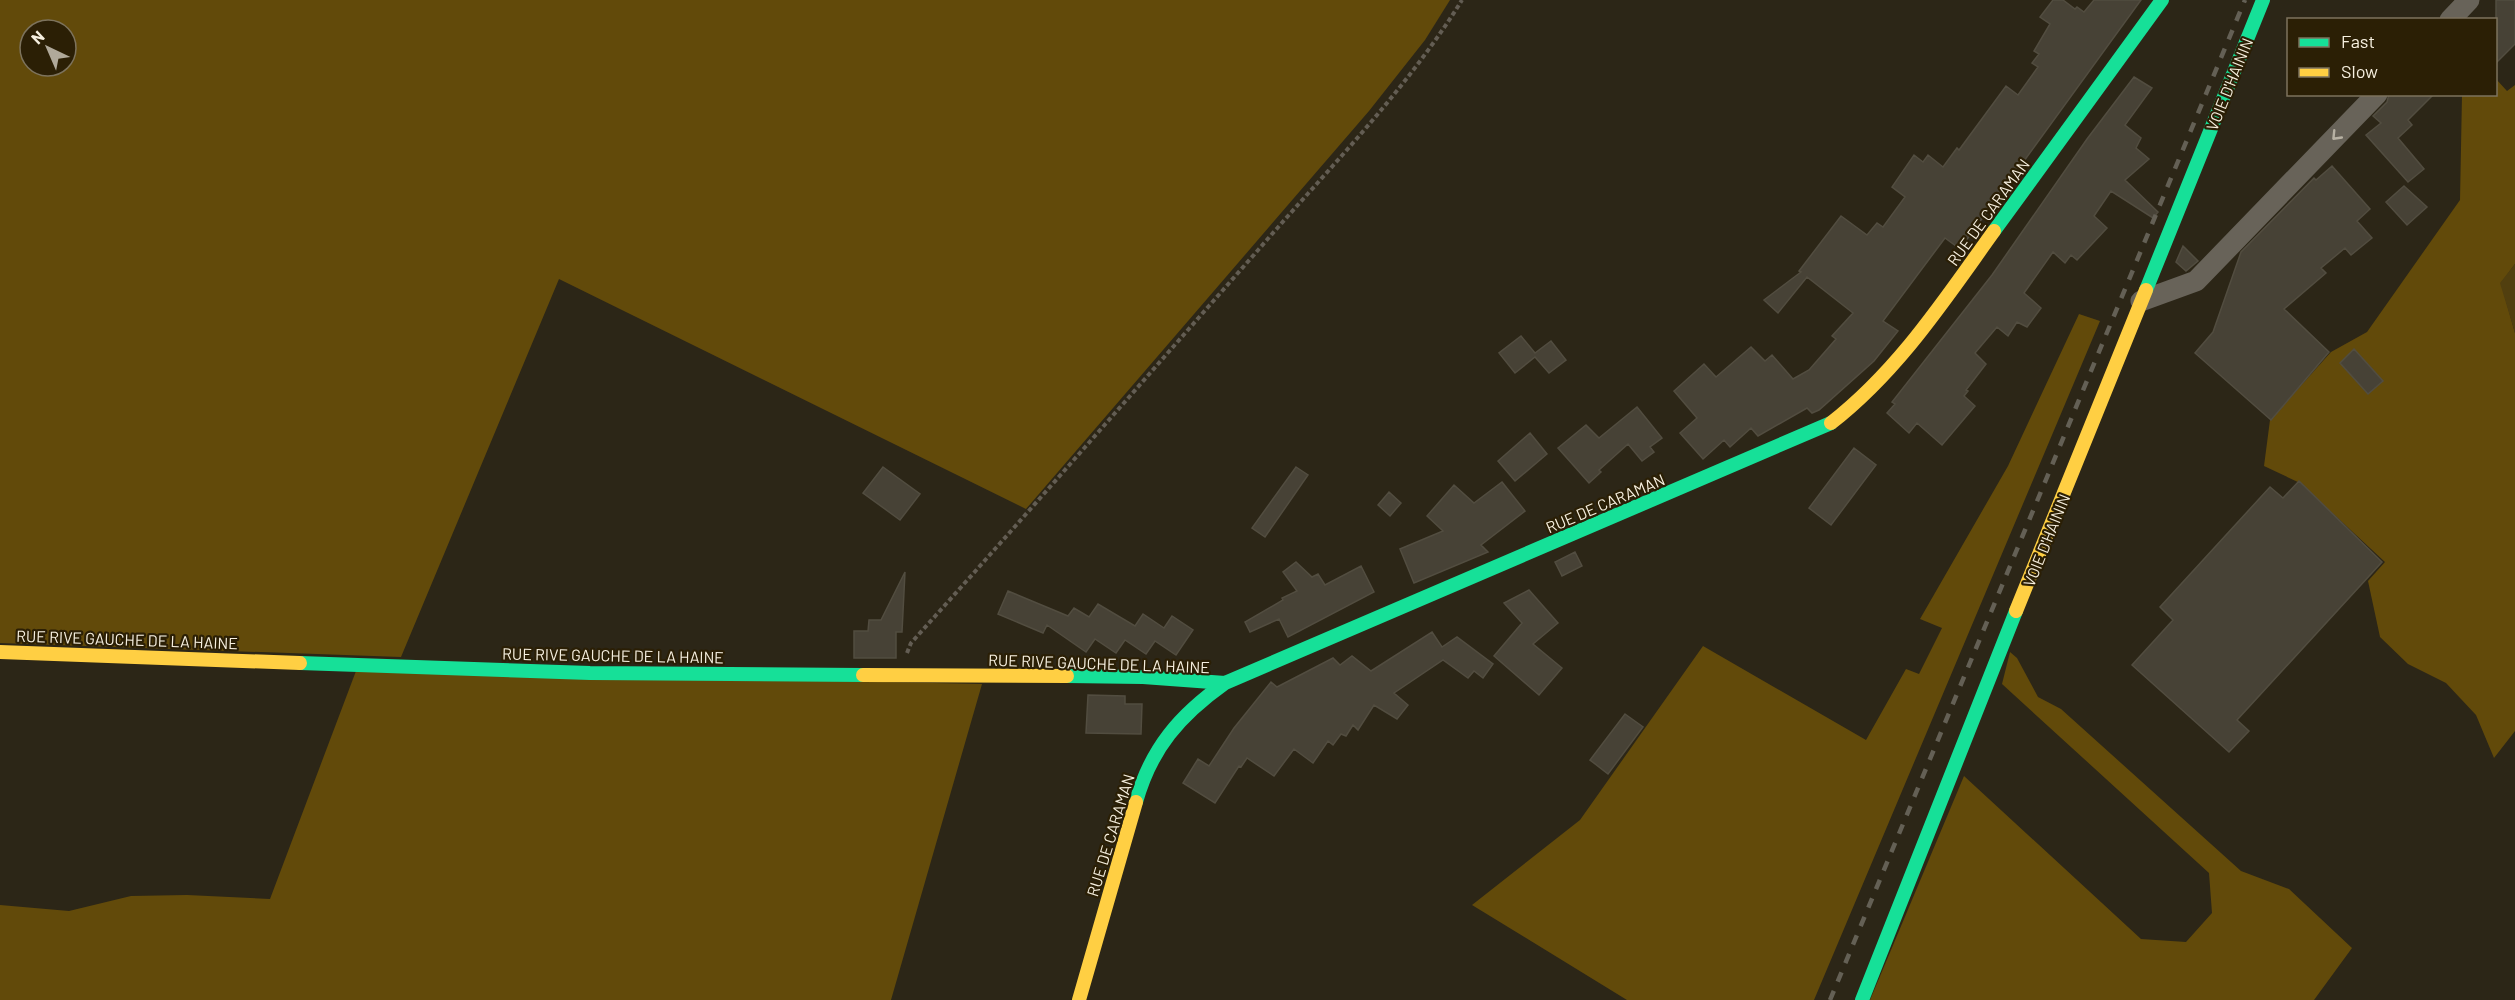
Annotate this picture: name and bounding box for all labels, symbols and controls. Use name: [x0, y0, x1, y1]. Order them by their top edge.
north arrow: [18, 18, 78, 78]
legend: [2287, 18, 2497, 96]
text: N: [27, 26, 48, 47]
text: Fast: [2341, 30, 2375, 52]
street label: VOIE D'HAININ: [2202, 35, 2256, 133]
text: Slow: [2341, 60, 2378, 82]
one-way arrow: [2333, 129, 2344, 140]
street label: RUE DE CARAMAN: [1943, 155, 2033, 269]
street label: RUE DE CARAMAN: [1543, 469, 1667, 537]
street label: VOIE D'HAININ: [2019, 491, 2073, 589]
street label: RUE RIVE GAUCHE DE LA HAINE: [16, 626, 238, 652]
street label: RUE RIVE GAUCHE DE LA HAINE: [502, 644, 724, 666]
street label: RUE RIVE GAUCHE DE LA HAINE: [988, 650, 1210, 676]
street label: RUE DE CARAMAN: [1082, 771, 1138, 899]

